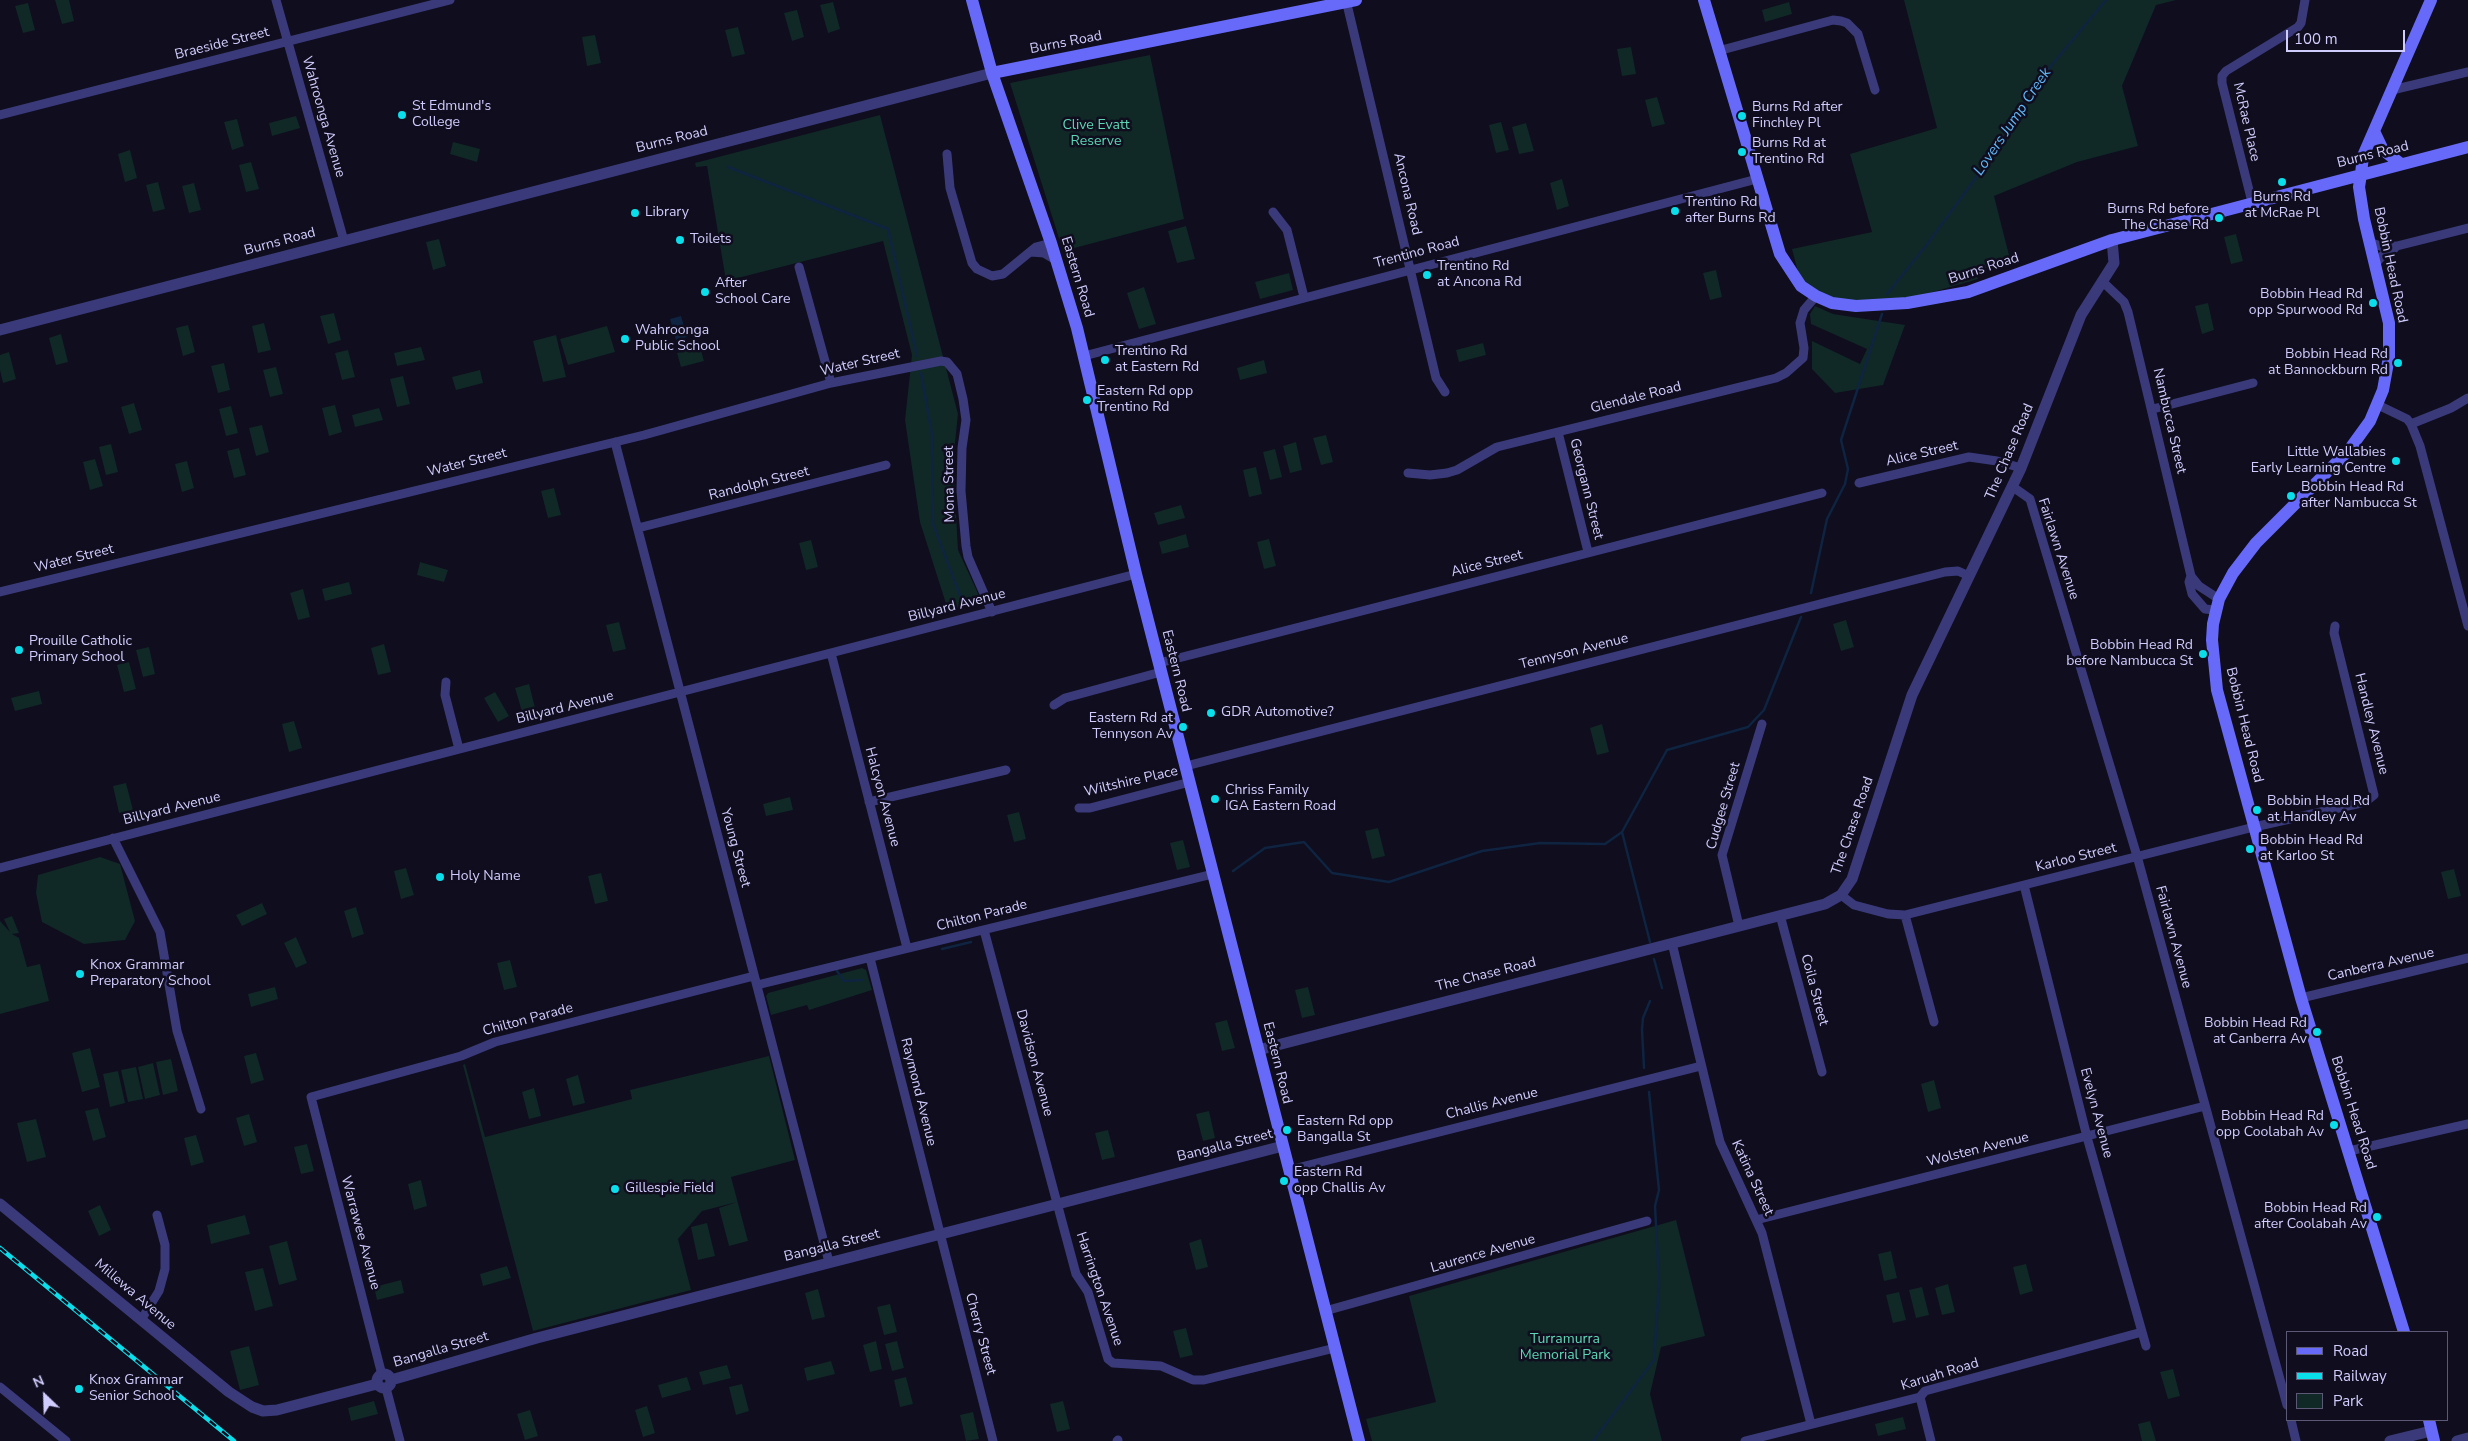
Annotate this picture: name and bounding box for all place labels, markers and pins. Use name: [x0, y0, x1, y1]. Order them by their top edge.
place label: St Edmund's College: [412, 99, 491, 132]
place label: Burns Rd after Finchley Pl: [1752, 100, 1843, 132]
marker: St Edmund's College: [396, 109, 408, 121]
marker: Burns Rd after Finchley Pl: [1736, 110, 1748, 122]
place label: Burns Rd at Trentino Rd: [1752, 136, 1826, 168]
marker: Burns Rd at Trentino Rd: [1736, 146, 1748, 158]
marker: Burns Rd at McRae Pl: [2276, 176, 2288, 188]
place label: Burns Rd at McRae Pl: [2244, 190, 2320, 222]
place label: Trentino Rd after Burns Rd: [1685, 195, 1776, 228]
place label: Burns Rd before The Chase Rd: [2107, 202, 2209, 234]
place label: Library: [645, 205, 689, 221]
marker: Trentino Rd after Burns Rd: [1669, 205, 1681, 217]
marker: Library: [629, 207, 641, 219]
marker: Burns Rd before The Chase Rd: [2213, 212, 2225, 224]
place label: Toilets: [690, 232, 732, 248]
marker: Toilets: [674, 234, 686, 246]
place label: Trentino Rd at Ancona Rd: [1437, 259, 1522, 292]
marker: Trentino Rd at Ancona Rd: [1421, 269, 1433, 281]
place label: After School Care: [715, 276, 790, 308]
marker: After School Care: [699, 286, 711, 298]
place label: Bobbin Head Rd opp Spurwood Rd: [2249, 287, 2363, 320]
marker: Bobbin Head Rd opp Spurwood Rd: [2367, 297, 2379, 309]
place label: Wahroonga Public School: [635, 323, 720, 356]
marker: Wahroonga Public School: [619, 333, 631, 345]
place label: Trentino Rd at Eastern Rd: [1115, 344, 1199, 377]
place label: Bobbin Head Rd at Bannockburn Rd: [2268, 347, 2388, 380]
marker: Trentino Rd at Eastern Rd: [1099, 354, 1111, 366]
marker: Bobbin Head Rd at Bannockburn Rd: [2392, 357, 2404, 369]
place label: Eastern Rd opp Trentino Rd: [1097, 384, 1193, 417]
marker: Eastern Rd opp Trentino Rd: [1081, 394, 1093, 406]
place label: Little Wallabies Early Learning Centre: [2251, 445, 2386, 478]
marker: Little Wallabies Early Learning Centre: [2390, 455, 2402, 467]
place label: Bobbin Head Rd after Nambucca St: [2301, 480, 2417, 512]
marker: Bobbin Head Rd after Nambucca St: [2285, 490, 2297, 502]
place label: Prouille Catholic Primary School: [29, 634, 132, 666]
place label: Bobbin Head Rd before Nambucca St: [2066, 638, 2193, 670]
marker: Prouille Catholic Primary School: [13, 644, 25, 656]
marker: Bobbin Head Rd before Nambucca St: [2197, 648, 2209, 660]
place label: GDR Automotive?: [1221, 705, 1334, 721]
marker: GDR Automotive?: [1205, 707, 1217, 719]
place label: Eastern Rd at Tennyson Av: [1089, 711, 1173, 744]
marker: Eastern Rd at Tennyson Av: [1177, 721, 1189, 733]
place label: Chriss Family IGA Eastern Road: [1225, 783, 1336, 816]
marker: Chriss Family IGA Eastern Road: [1209, 793, 1221, 805]
place label: Bobbin Head Rd at Handley Av: [2267, 794, 2370, 826]
marker: Bobbin Head Rd at Handley Av: [2251, 804, 2263, 816]
place label: Bobbin Head Rd at Karloo St: [2260, 833, 2363, 866]
marker: Bobbin Head Rd at Karloo St: [2244, 843, 2256, 855]
place label: Holy Name: [450, 869, 520, 885]
marker: Holy Name: [434, 871, 446, 883]
place label: Knox Grammar Preparatory School: [90, 958, 211, 990]
marker: Knox Grammar Preparatory School: [74, 968, 86, 980]
place label: Bobbin Head Rd at Canberra Av: [2204, 1016, 2307, 1048]
marker: Bobbin Head Rd at Canberra Av: [2311, 1026, 2323, 1038]
place label: Bobbin Head Rd opp Coolabah Av: [2216, 1109, 2324, 1142]
place label: Eastern Rd opp Bangalla St: [1297, 1114, 1393, 1146]
marker: Bobbin Head Rd opp Coolabah Av: [2328, 1119, 2340, 1131]
marker: Eastern Rd opp Bangalla St: [1281, 1124, 1293, 1136]
place label: Eastern Rd opp Challis Av: [1294, 1165, 1385, 1198]
marker: Eastern Rd opp Challis Av: [1278, 1175, 1290, 1187]
place label: Gillespie Field: [625, 1181, 714, 1197]
marker: Gillespie Field: [609, 1183, 621, 1195]
place label: Bobbin Head Rd after Coolabah Av: [2254, 1201, 2367, 1234]
marker: Bobbin Head Rd after Coolabah Av: [2371, 1211, 2383, 1223]
place label: Knox Grammar Senior School: [89, 1373, 183, 1405]
marker: Knox Grammar Senior School: [73, 1383, 85, 1395]

